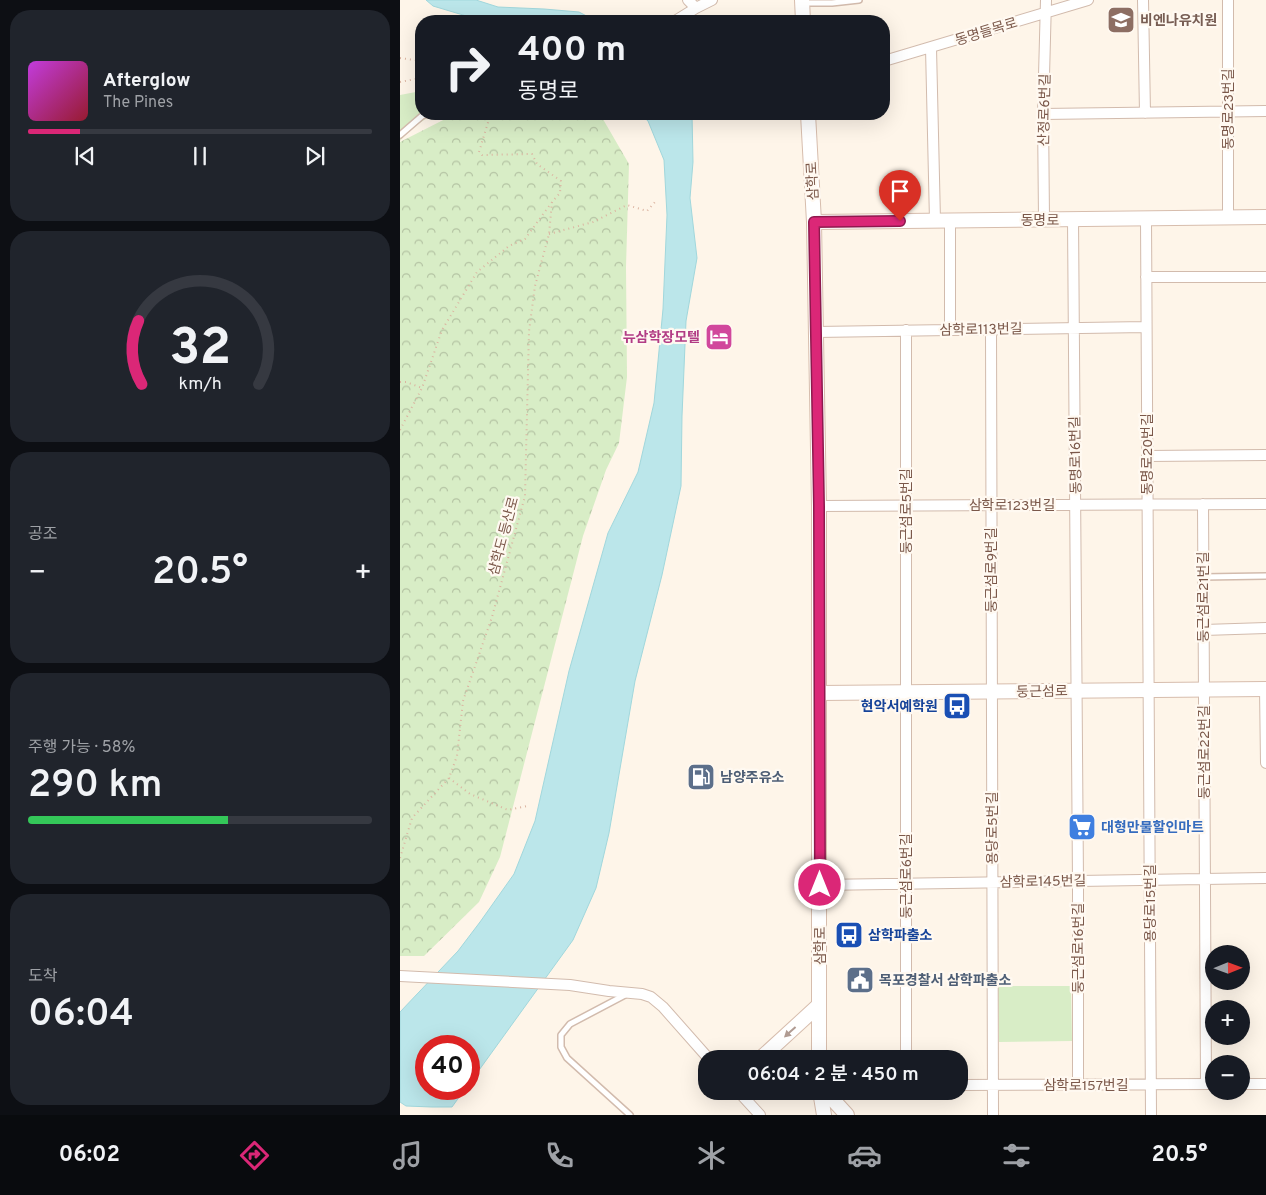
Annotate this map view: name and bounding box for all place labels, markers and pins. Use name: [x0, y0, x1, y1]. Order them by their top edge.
school or university icon: 비엔나유치원: [1106, 5, 1136, 35]
place label: 비엔나유치원: [1140, 13, 1217, 30]
pin: [879, 170, 921, 221]
hotel icon: 뉴삼학장모텔: [704, 322, 734, 352]
place label: 뉴삼학장모텔: [623, 329, 700, 347]
bus stop icon: 현악서예학원: [942, 691, 972, 721]
place label: 현악서예학원: [861, 698, 938, 716]
fuel station icon: 남양주유소: [686, 762, 716, 792]
place label: 남양주유소: [720, 770, 785, 787]
supermarket icon: 대형만물할인마트: [1067, 812, 1097, 842]
place label: 대형만물할인마트: [1101, 819, 1204, 837]
bus stop icon: 삼학파출소: [834, 920, 864, 950]
place label: 삼학파출소: [868, 927, 933, 945]
public building icon: 목포경찰서 삼학파출소: [845, 965, 875, 995]
place label: 목포경찰서 삼학파출소: [879, 972, 1011, 990]

